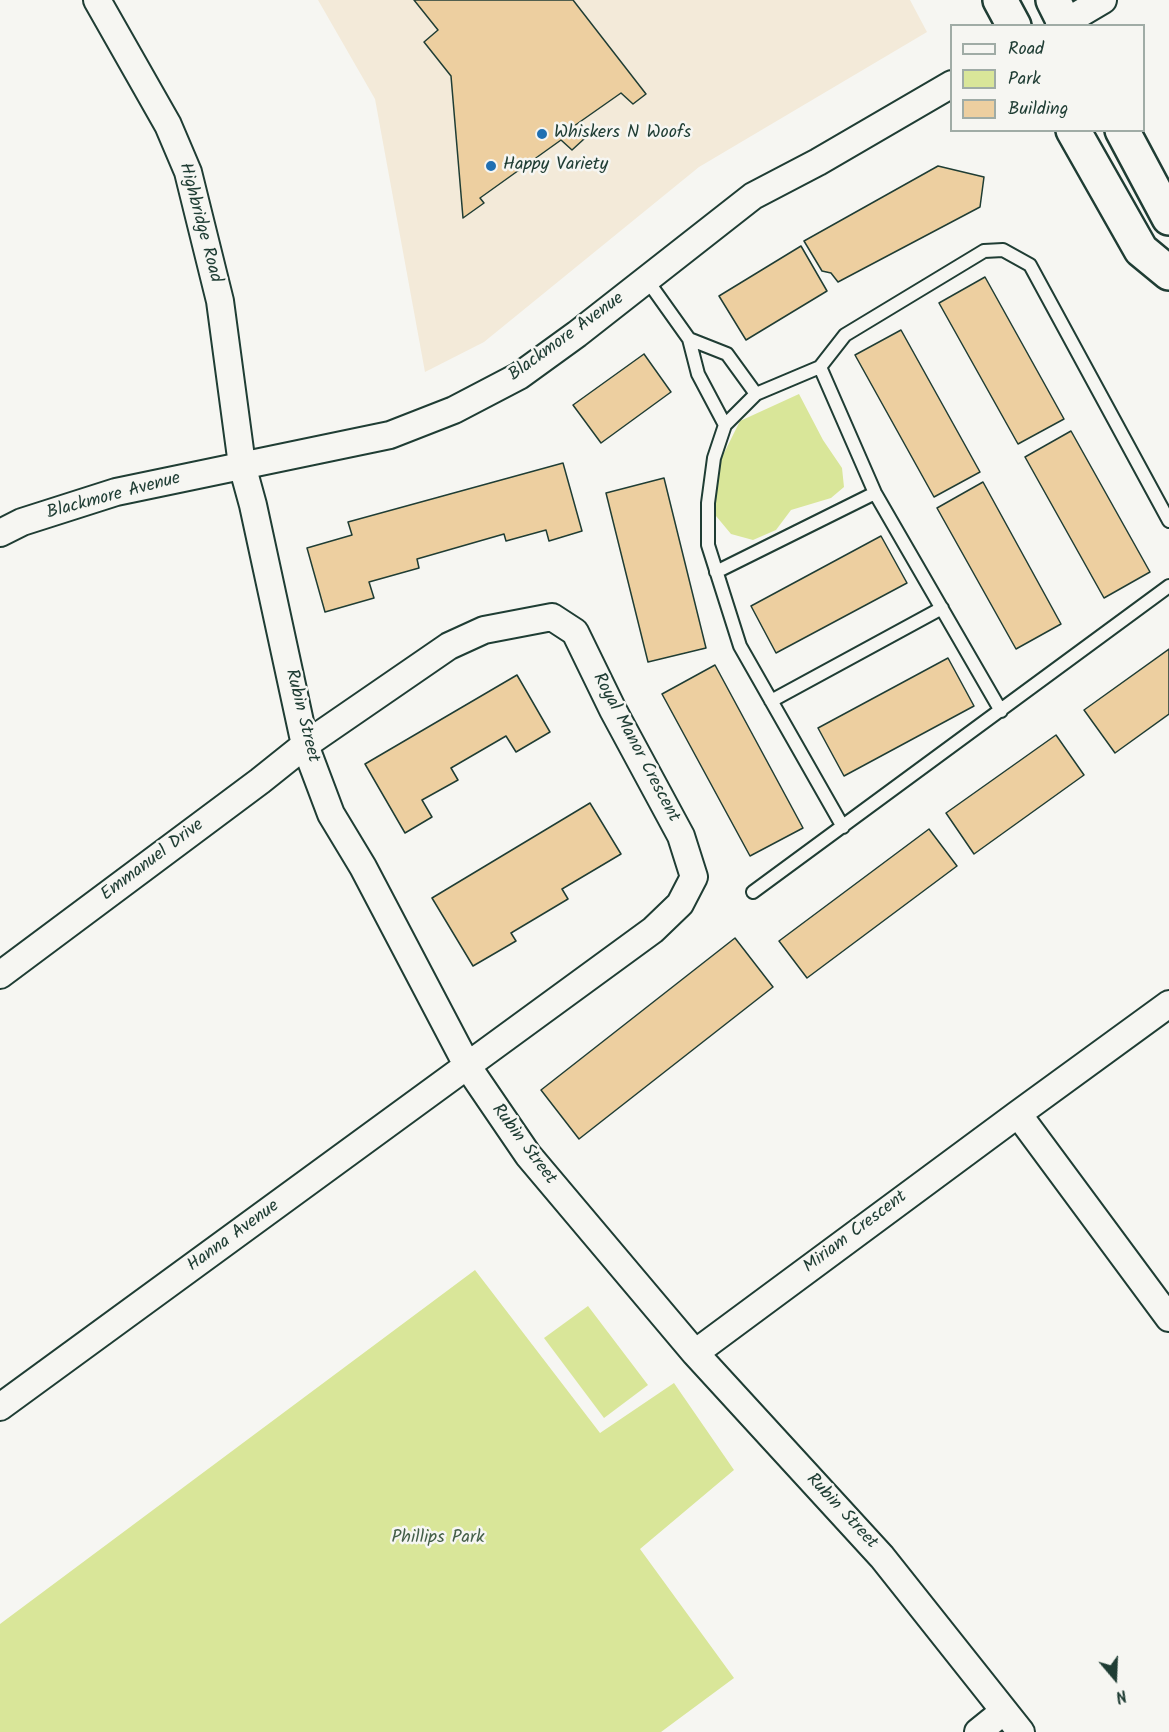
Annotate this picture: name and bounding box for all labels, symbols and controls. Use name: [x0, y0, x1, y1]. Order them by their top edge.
legend: [950, 24, 1145, 132]
text: Road: [1008, 35, 1044, 64]
text: Park: [1008, 65, 1041, 94]
text: Building: [1008, 95, 1068, 124]
place label: Whiskers N Woofs: [554, 123, 691, 145]
marker: Whiskers N Woofs: [535, 127, 549, 141]
place label: Happy Variety: [503, 155, 608, 177]
marker: Happy Variety: [484, 159, 498, 173]
street label: Highbridge Road: [173, 161, 225, 285]
street label: Blackmore Avenue: [505, 289, 629, 387]
street label: Blackmore Avenue: [45, 469, 183, 525]
street label: Rubin Street: [279, 667, 323, 765]
street label: Royal Manor Crescent: [587, 670, 683, 826]
street label: Emmanuel Drive: [97, 815, 209, 907]
street label: Rubin Street: [486, 1100, 560, 1190]
street label: Miriam Crescent: [800, 1187, 912, 1279]
street label: Hanna Avenue: [184, 1196, 284, 1278]
street label: Rubin Street: [801, 1470, 881, 1554]
park label: Phillips Park: [392, 1528, 484, 1550]
north arrow: [1085, 1648, 1145, 1708]
text: N: [1112, 1682, 1130, 1709]

